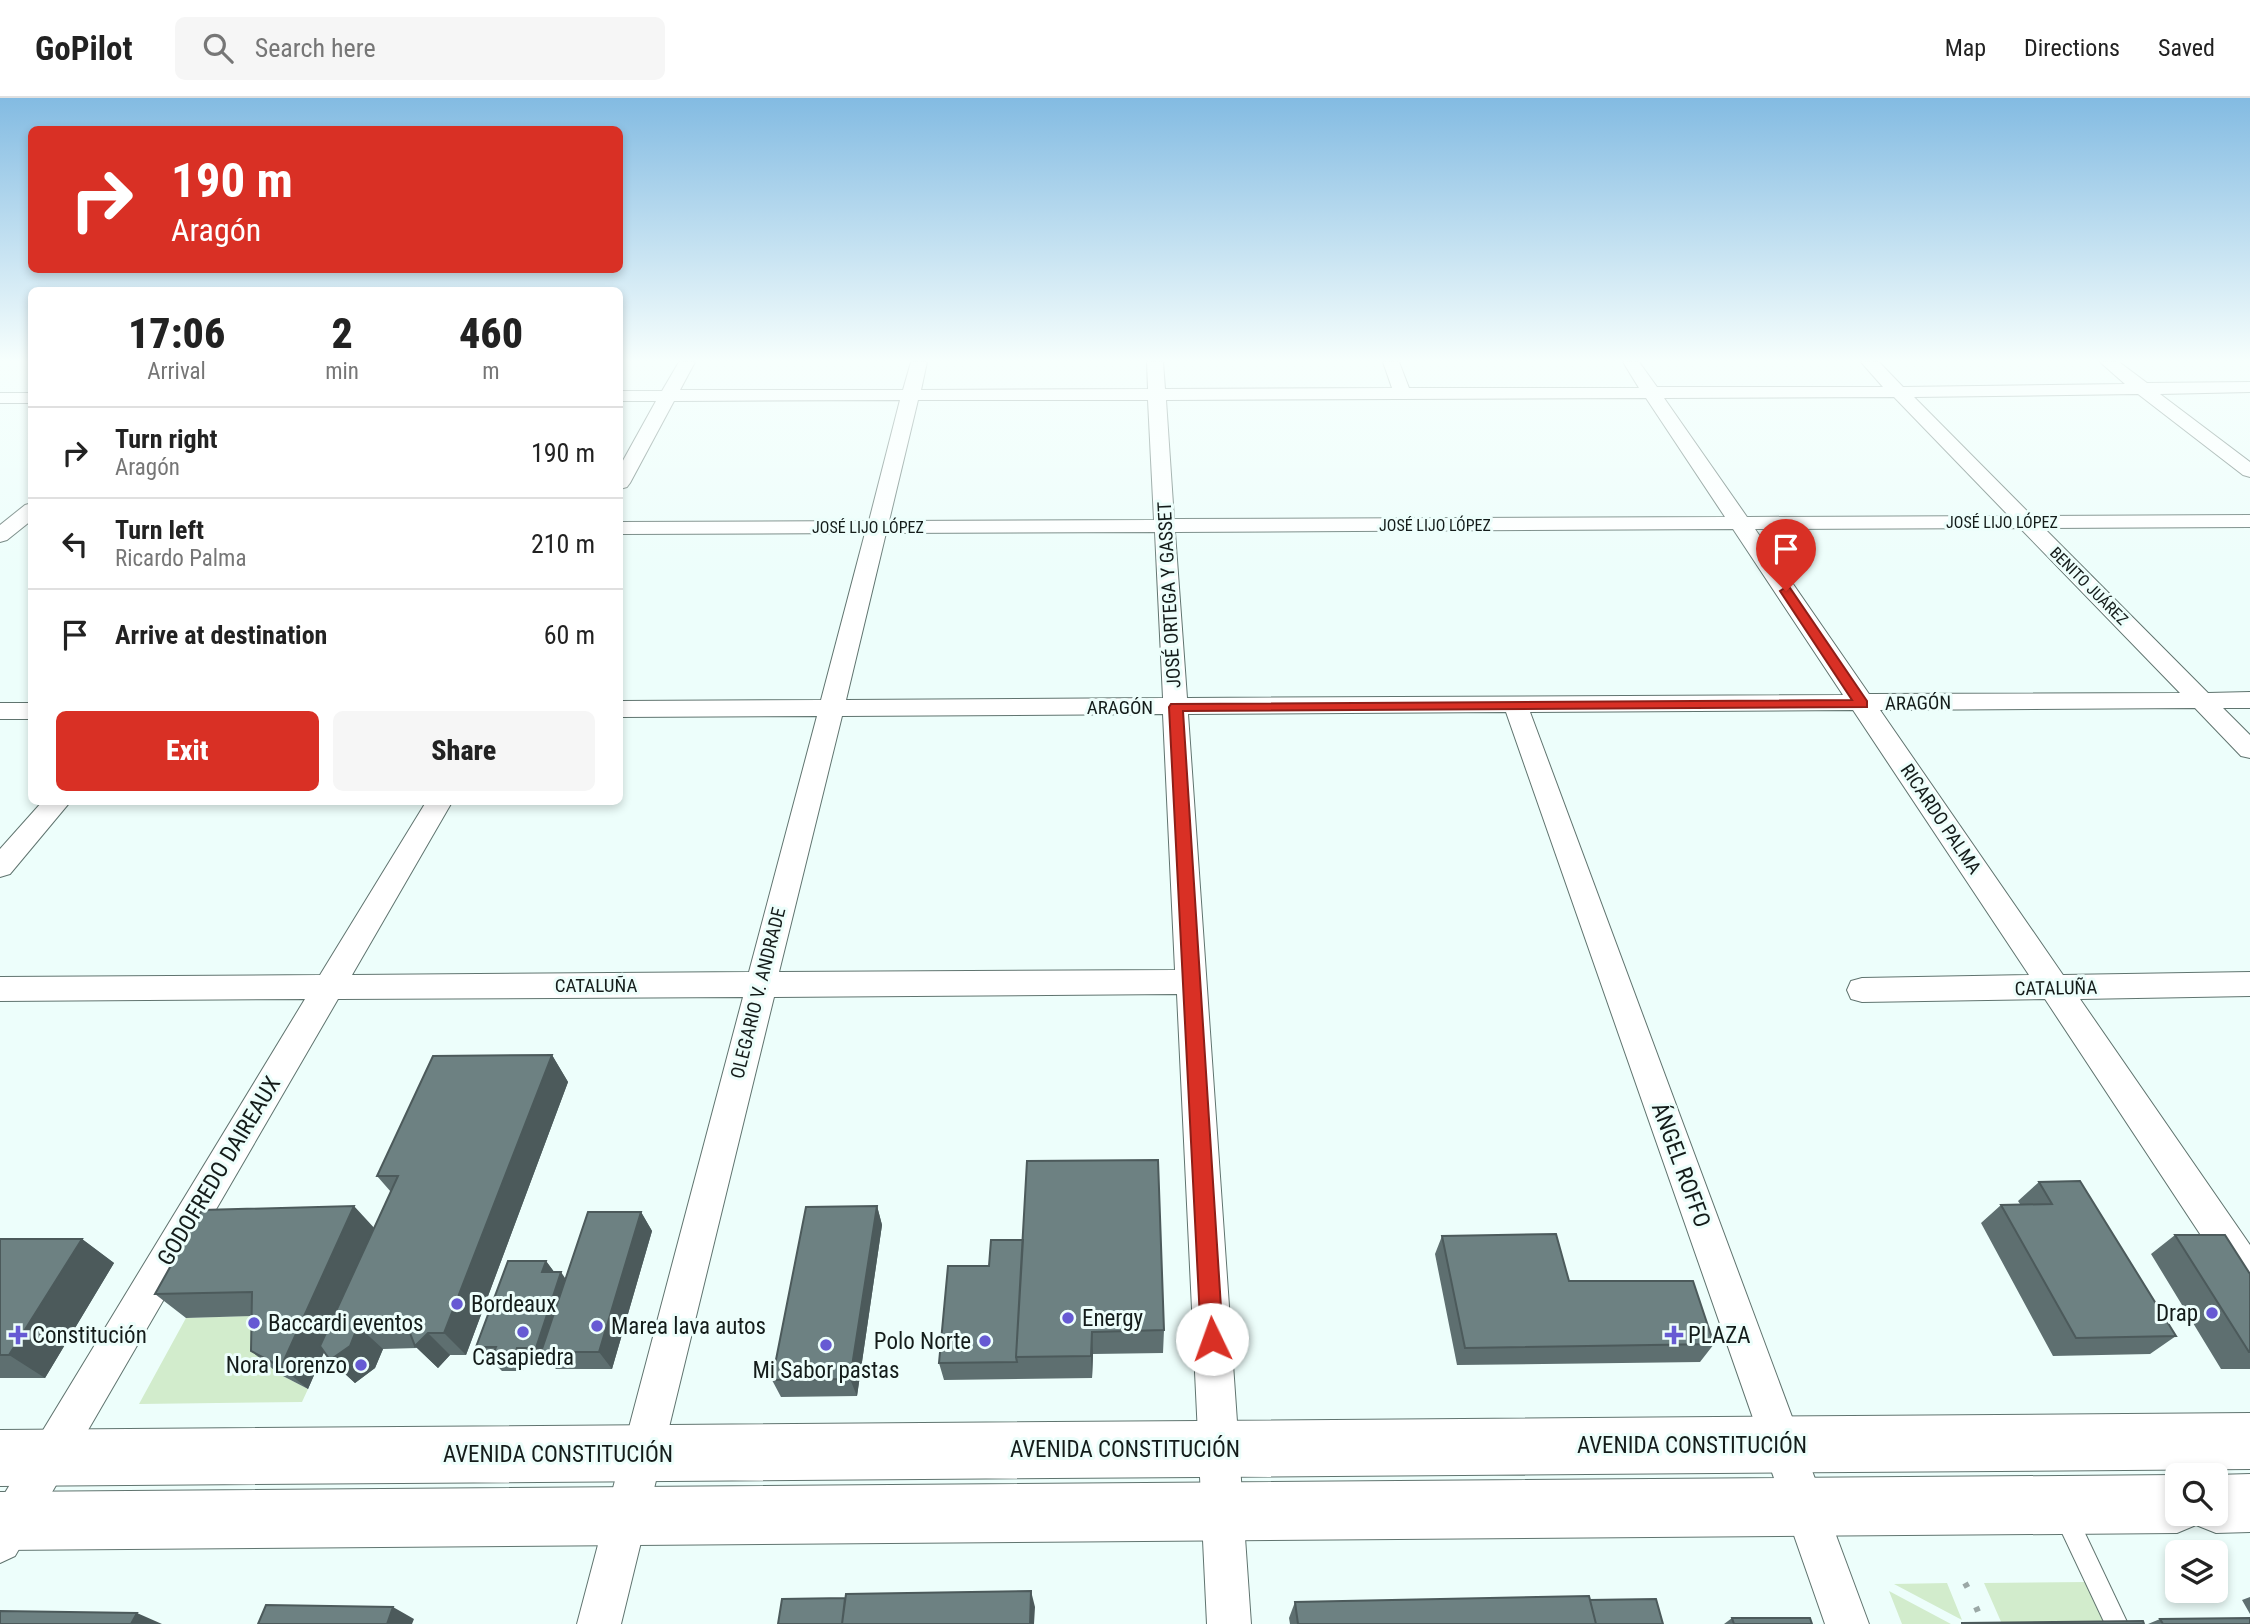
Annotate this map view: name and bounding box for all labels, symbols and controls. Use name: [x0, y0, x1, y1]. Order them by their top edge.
search box: [175, 17, 665, 80]
text: GoPilot: [35, 29, 133, 68]
icon: search: [199, 29, 237, 67]
text: Search here: [255, 33, 376, 63]
text: Map: [1945, 34, 1986, 62]
text: Directions: [2024, 34, 2120, 62]
text: Saved: [2158, 34, 2215, 62]
text: 190 m: [171, 152, 293, 209]
icon: right: [56, 154, 147, 245]
text: Aragón: [171, 211, 261, 249]
text: 17:06: [128, 309, 225, 358]
text: 2: [331, 309, 353, 358]
text: 460: [459, 309, 523, 358]
text: Arrival: [147, 358, 206, 385]
text: min: [325, 358, 359, 385]
text: m: [482, 358, 500, 385]
text: Turn right: [115, 424, 217, 454]
icon: right: [56, 434, 94, 472]
text: 190 m: [531, 438, 595, 468]
text: Aragón: [115, 454, 180, 481]
street label: JOSÉ ORTEGA Y GASSET: [1153, 501, 1185, 689]
street label: JOSÉ LIJO LÓPEZ: [1946, 512, 2058, 532]
text: Turn left: [115, 515, 204, 545]
street label: JOSÉ LIJO LÓPEZ: [1379, 515, 1491, 535]
street label: JOSÉ LIJO LÓPEZ: [812, 517, 924, 537]
pin: [1756, 519, 1816, 591]
icon: left: [56, 525, 94, 563]
text: 210 m: [531, 529, 595, 559]
icon: arrive: [1767, 530, 1805, 568]
street label: BENITO JUÁREZ: [2046, 543, 2132, 629]
text: Ricardo Palma: [115, 545, 246, 572]
icon: arrive: [56, 616, 94, 654]
text: Arrive at destination: [115, 620, 327, 650]
text: 60 m: [544, 620, 595, 650]
street label: ARAGÓN: [1885, 691, 1951, 715]
street label: ARAGÓN: [1087, 696, 1153, 719]
button: Exit: [56, 711, 319, 791]
button: Share: [333, 711, 595, 791]
street label: RICARDO PALMA: [1896, 760, 1986, 879]
street label: OLEGARIO V. ANDRADE: [726, 905, 790, 1081]
street label: CATALUÑA: [555, 974, 637, 997]
street label: CATALUÑA: [2014, 976, 2098, 1000]
street label: GODOFREDO DAIREAUX: [152, 1072, 286, 1270]
street label: ÁNGEL ROFFO: [1646, 1099, 1717, 1231]
place label: Bordeaux: [471, 1291, 556, 1318]
marker: Bordeaux: [449, 1296, 465, 1312]
place label: Drap: [2156, 1300, 2198, 1327]
position arrow: [1175, 1302, 1249, 1376]
place label: Energy: [1082, 1305, 1143, 1332]
marker: Drap: [2204, 1305, 2220, 1321]
place label: Baccardi eventos: [268, 1310, 423, 1337]
marker: Energy: [1060, 1310, 1076, 1326]
place label: Marea lava autos: [611, 1313, 766, 1340]
marker: Baccardi eventos: [246, 1315, 262, 1331]
marker: Marea lava autos: [589, 1318, 605, 1334]
place label: Constitución: [32, 1322, 147, 1349]
place label: PLAZA: [1688, 1322, 1751, 1349]
marker: Casapiedra: [515, 1324, 531, 1340]
marker: Constitución: [10, 1327, 26, 1343]
marker: PLAZA: [1666, 1327, 1682, 1343]
place label: Polo Norte: [874, 1328, 971, 1355]
marker: Polo Norte: [977, 1333, 993, 1349]
marker: Mi Sabor pastas: [818, 1337, 834, 1353]
place label: Casapiedra: [472, 1344, 574, 1371]
place label: Nora Lorenzo: [226, 1352, 347, 1379]
marker: Nora Lorenzo: [353, 1357, 369, 1373]
place label: Mi Sabor pastas: [752, 1357, 900, 1384]
street label: AVENIDA CONSTITUCIÓN: [1577, 1431, 1807, 1459]
street label: AVENIDA CONSTITUCIÓN: [1010, 1435, 1240, 1463]
street label: AVENIDA CONSTITUCIÓN: [443, 1440, 673, 1468]
map controls: [2165, 1463, 2228, 1603]
button: search: [2165, 1463, 2228, 1526]
button: layers: [2165, 1540, 2228, 1603]

